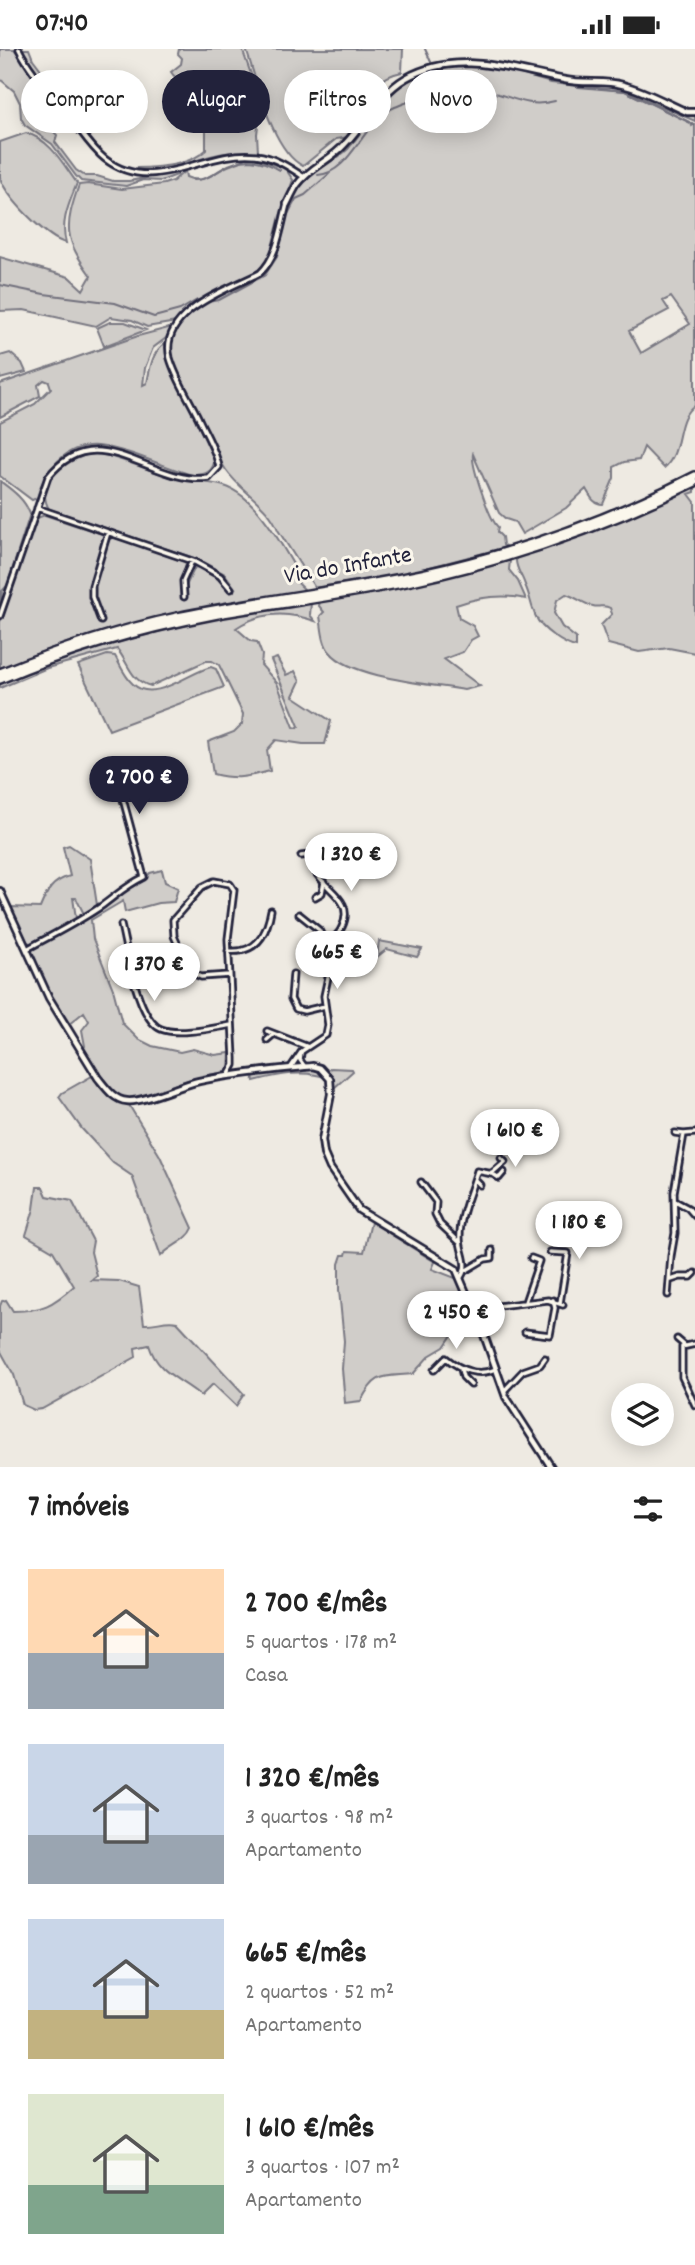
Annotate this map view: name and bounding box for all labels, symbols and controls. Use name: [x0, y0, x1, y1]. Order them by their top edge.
text: 07:40: [35, 6, 88, 43]
chip: Comprar: [21, 70, 148, 133]
chip: Alugar: [162, 70, 270, 133]
chip: Filtros: [284, 70, 391, 133]
chip: Novo: [405, 70, 497, 133]
street label: Via do Infante: [282, 539, 414, 595]
pin: 2 700 €: [74, 757, 204, 816]
text: 2 700 €: [105, 762, 173, 795]
pin: 1 320 €: [286, 833, 416, 893]
text: 1 320 €: [320, 839, 382, 872]
pin: 665 €: [288, 932, 386, 991]
text: 665 €: [311, 937, 363, 970]
pin: 1 370 €: [89, 943, 219, 1003]
text: 1 370 €: [124, 949, 184, 982]
pin: 1 610 €: [450, 1109, 580, 1169]
text: 1 610 €: [486, 1115, 544, 1148]
pin: 1 180 €: [514, 1201, 644, 1261]
text: 1 180 €: [551, 1207, 607, 1240]
pin: 2 450 €: [391, 1291, 521, 1351]
text: 2 450 €: [423, 1297, 489, 1330]
map controls: [611, 1383, 674, 1446]
button: layers: [611, 1383, 674, 1446]
text: 7 imóveis: [28, 1488, 130, 1531]
icon: filters: [629, 1490, 667, 1528]
text: 2 700 €/mês: [245, 1584, 388, 1627]
icon: home: [84, 1597, 168, 1681]
text: 5 quartos · 178 m²: [245, 1627, 397, 1660]
text: Casa: [245, 1660, 288, 1693]
text: 1 320 €/mês: [245, 1759, 380, 1802]
icon: home: [84, 1772, 168, 1856]
text: 3 quartos · 98 m²: [245, 1802, 393, 1835]
text: Apartamento: [245, 1835, 362, 1868]
text: 665 €/mês: [245, 1934, 367, 1977]
icon: home: [84, 1947, 168, 2031]
text: 2 quartos · 52 m²: [245, 1977, 394, 2010]
text: Apartamento: [245, 2010, 362, 2043]
text: 1 610 €/mês: [245, 2109, 374, 2152]
icon: home: [84, 2122, 168, 2206]
text: 3 quartos · 107 m²: [245, 2152, 400, 2185]
text: Apartamento: [245, 2185, 362, 2218]

